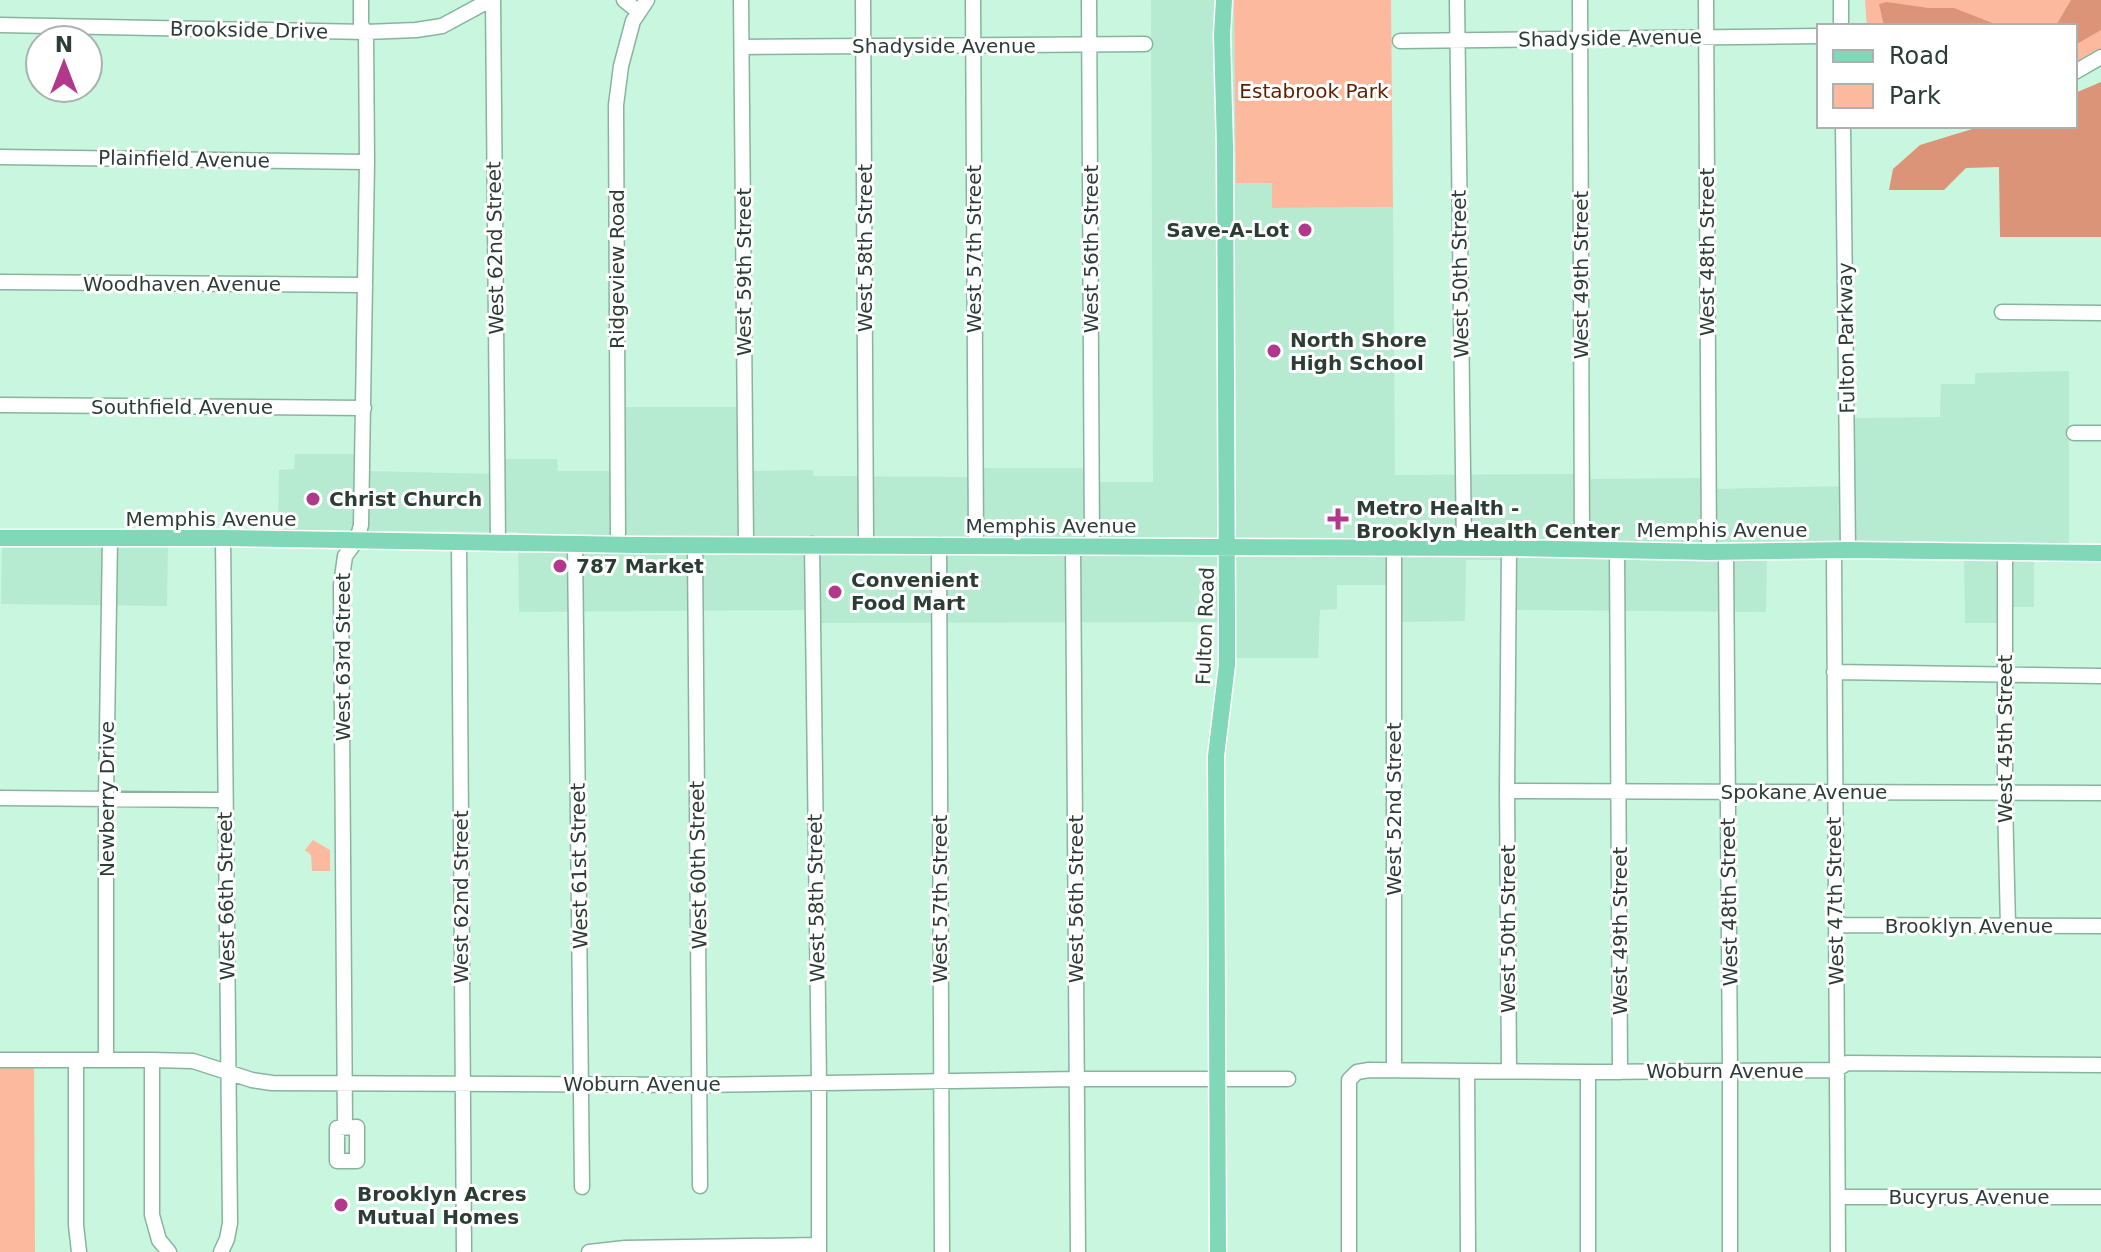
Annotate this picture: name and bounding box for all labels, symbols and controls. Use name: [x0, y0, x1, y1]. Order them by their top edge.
street label: Brookside Drive: [170, 17, 328, 43]
north arrow: [24, 24, 104, 104]
street label: Shadyside Avenue: [1518, 24, 1702, 52]
legend: [1817, 24, 2077, 128]
text: N: [55, 32, 73, 57]
street label: Shadyside Avenue: [852, 34, 1036, 58]
text: Road: [1889, 42, 1949, 70]
park label: Estabrook Park: [1239, 79, 1389, 103]
text: Park: [1889, 82, 1941, 110]
street label: Plainfield Avenue: [98, 146, 270, 172]
street label: West 62nd Street: [481, 161, 509, 335]
street label: West 58th Street: [853, 164, 877, 332]
street label: West 57th Street: [962, 165, 986, 333]
street label: West 56th Street: [1079, 165, 1103, 333]
street label: West 48th Street: [1695, 168, 1719, 336]
street label: West 59th Street: [732, 188, 756, 356]
street label: Ridgeview Road: [605, 189, 629, 349]
street label: West 50th Street: [1447, 189, 1473, 359]
street label: West 49th Street: [1569, 191, 1593, 359]
place label: Save-A-Lot: [1166, 218, 1289, 242]
marker: Save-A-Lot: [1296, 221, 1314, 239]
street label: Fulton Parkway: [1833, 262, 1859, 414]
street label: Woodhaven Avenue: [83, 272, 281, 296]
place label: North Shore High School: [1290, 328, 1427, 375]
marker: North Shore High School: [1265, 342, 1283, 360]
street label: Southfield Avenue: [91, 395, 273, 419]
place label: Christ Church: [329, 487, 482, 511]
marker: Christ Church: [304, 490, 322, 508]
place label: Metro Health - Brooklyn Health Center: [1356, 496, 1620, 543]
street label: Memphis Avenue: [125, 507, 297, 531]
marker: Metro Health - Brooklyn Health Center: [1327, 508, 1349, 530]
street label: Memphis Avenue: [965, 514, 1137, 538]
street label: Memphis Avenue: [1636, 518, 1808, 542]
place label: 787 Market: [576, 554, 704, 578]
marker: 787 Market: [551, 557, 569, 575]
street label: Fulton Road: [1191, 567, 1219, 685]
place label: Convenient Food Mart: [851, 568, 979, 615]
street label: West 63rd Street: [331, 573, 355, 741]
marker: Convenient Food Mart: [826, 583, 844, 601]
street label: West 45th Street: [1993, 655, 2017, 823]
street label: Newberry Drive: [95, 721, 119, 877]
street label: West 52nd Street: [1382, 722, 1406, 896]
street label: West 60th Street: [685, 780, 711, 950]
street label: Spokane Avenue: [1721, 780, 1887, 804]
street label: West 61st Street: [566, 782, 592, 949]
street label: West 62nd Street: [449, 810, 473, 984]
street label: West 66th Street: [213, 811, 239, 981]
street label: West 58th Street: [803, 813, 829, 983]
street label: West 57th Street: [928, 815, 952, 983]
street label: West 56th Street: [1064, 815, 1088, 983]
street label: West 47th Street: [1822, 816, 1848, 986]
street label: West 48th Street: [1716, 817, 1742, 987]
street label: West 50th Street: [1496, 845, 1520, 1013]
street label: West 49th Street: [1608, 847, 1632, 1015]
street label: Brooklyn Avenue: [1885, 914, 2053, 938]
street label: Woburn Avenue: [1646, 1059, 1804, 1083]
street label: Woburn Avenue: [563, 1072, 721, 1096]
place label: Brooklyn Acres Mutual Homes: [357, 1182, 527, 1229]
street label: Bucyrus Avenue: [1888, 1185, 2050, 1209]
marker: Brooklyn Acres Mutual Homes: [332, 1196, 350, 1214]

